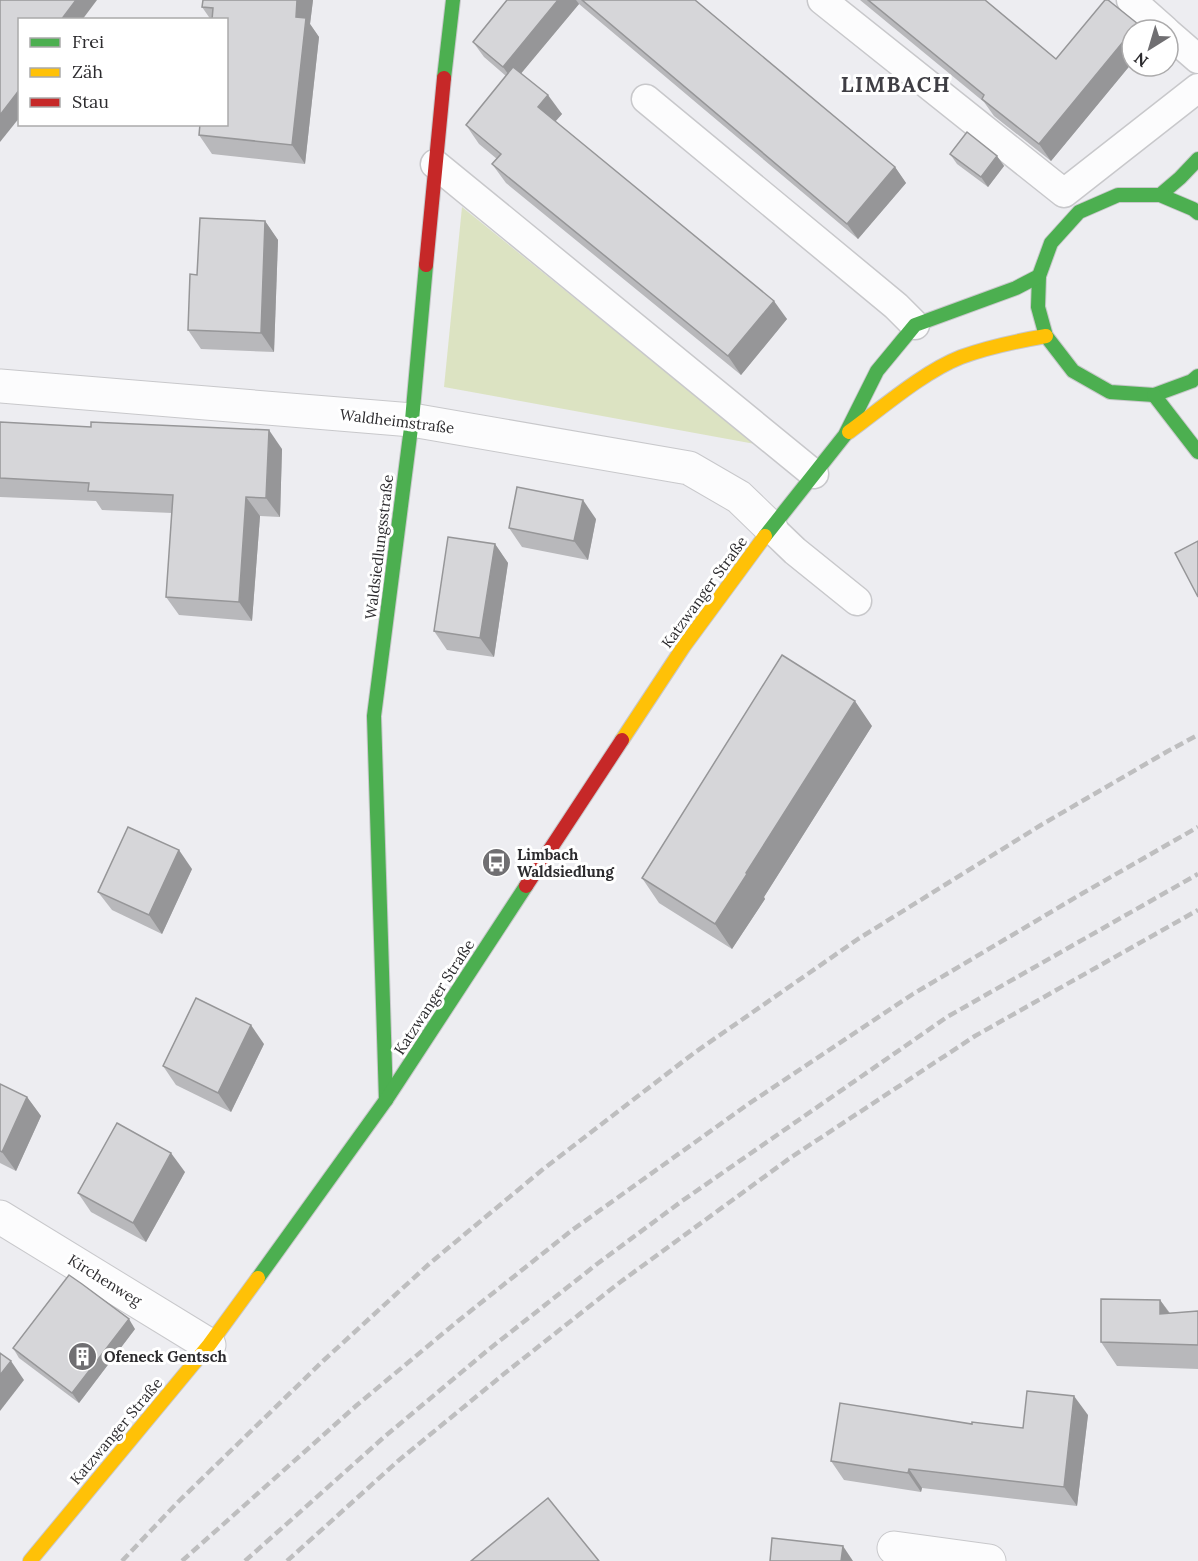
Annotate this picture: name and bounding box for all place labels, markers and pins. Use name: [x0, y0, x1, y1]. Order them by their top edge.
place label: Limbach Waldsiedlung: [517, 845, 614, 881]
bus stop icon: Limbach Waldsiedlung: [480, 847, 512, 879]
building icon: Ofeneck Gentsch: [67, 1340, 99, 1372]
place label: Ofeneck Gentsch: [104, 1347, 227, 1366]

